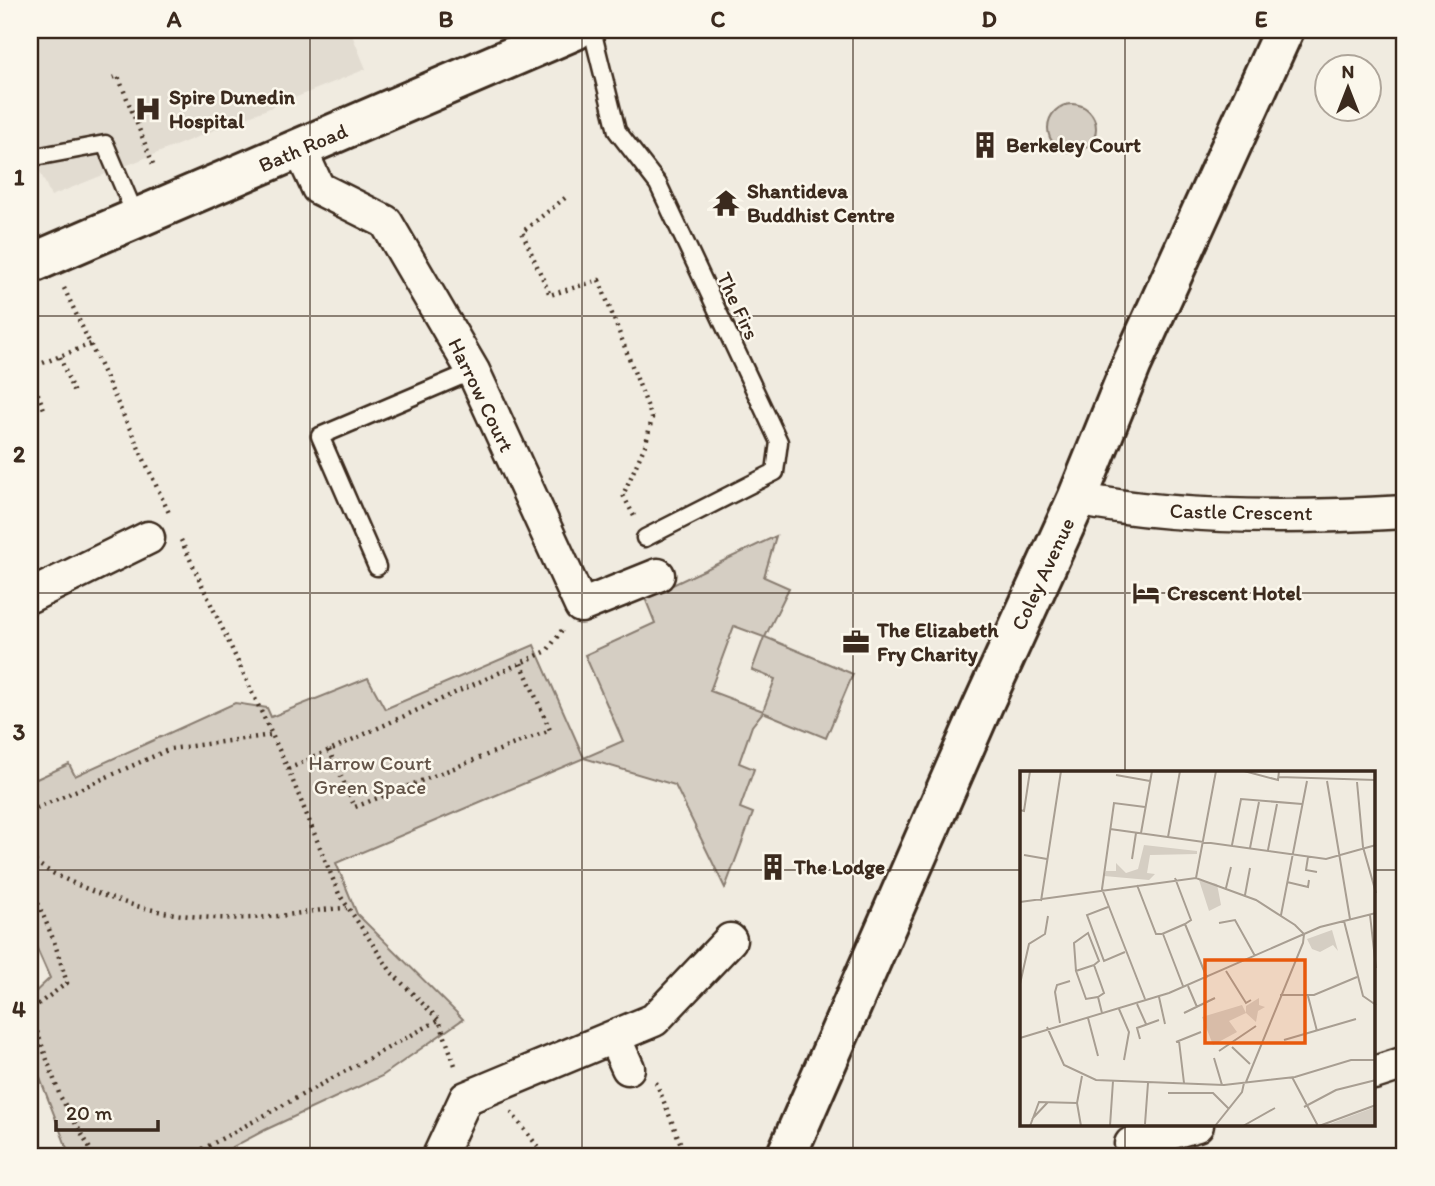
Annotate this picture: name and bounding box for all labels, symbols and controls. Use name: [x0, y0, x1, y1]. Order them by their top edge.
text: A: [166, 5, 182, 33]
text: B: [439, 5, 454, 33]
text: C: [711, 5, 726, 33]
text: D: [981, 5, 997, 33]
text: E: [1255, 5, 1268, 33]
north arrow: [1312, 52, 1382, 122]
text: N: [1342, 60, 1354, 83]
place label: Spire Dunedin Hospital: [169, 84, 296, 134]
hospital icon: Spire Dunedin Hospital: [133, 94, 163, 124]
street label: Bath Road: [255, 117, 351, 177]
building icon: Berkeley Court: [970, 130, 1000, 160]
place label: Berkeley Court: [1006, 132, 1141, 158]
text: 1: [14, 163, 25, 191]
place label: Shantideva Buddhist Centre: [747, 178, 895, 227]
temple icon: Shantideva Buddhist Centre: [711, 188, 741, 218]
street label: The Firs: [712, 268, 765, 343]
street label: Harrow Court: [443, 334, 520, 456]
text: 2: [13, 440, 26, 468]
street label: Castle Crescent: [1169, 498, 1313, 525]
street label: Coley Avenue: [1006, 513, 1080, 634]
hotel icon: Crescent Hotel: [1131, 578, 1161, 608]
place label: Crescent Hotel: [1167, 580, 1302, 605]
place label: The Elizabeth Fry Charity: [876, 617, 999, 667]
office icon: The Elizabeth Fry Charity: [841, 627, 871, 657]
text: 3: [13, 718, 26, 746]
park label: Harrow Court Green Space: [308, 750, 432, 799]
inset map: [1020, 771, 1376, 1126]
building icon: The Lodge: [758, 852, 788, 882]
place label: The Lodge: [793, 854, 885, 880]
text: 4: [12, 995, 26, 1023]
scale bar: [56, 1088, 158, 1132]
text: 20 m: [66, 1100, 113, 1125]

